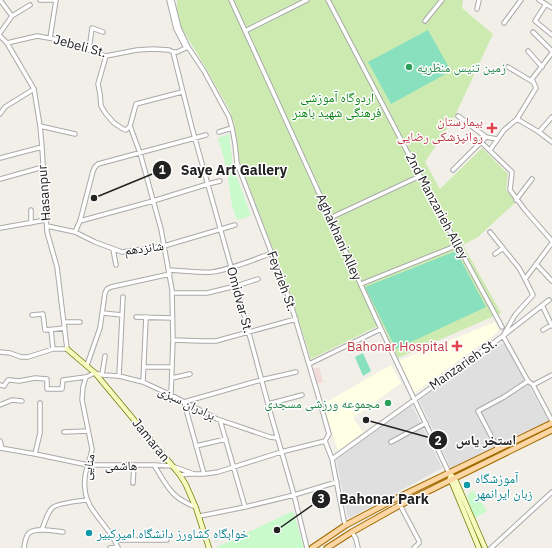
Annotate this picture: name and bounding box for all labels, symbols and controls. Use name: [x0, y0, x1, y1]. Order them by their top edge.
street label: Jebeli St.: [52, 31, 108, 61]
place label: زمین تنیس منظریه: [417, 59, 506, 76]
marker: زمین تنیس منظریه: [404, 62, 414, 72]
park label: اردوگاه آموزشی فرهنگی شهید باهنر: [291, 89, 382, 121]
place label: بیمارستان روانپزشکی رضایی: [397, 113, 483, 145]
marker: بیمارستان روانپزشکی رضایی: [486, 122, 498, 134]
street label: 2nd Manzarieh Alley: [402, 150, 472, 263]
callout: Saye Art Gallery: [152, 157, 295, 183]
text: Saye Art Gallery: [181, 161, 288, 179]
text: 1: [158, 162, 166, 177]
street label: Hasanpur: [34, 164, 54, 222]
street label: Aghakhani Alley: [312, 191, 366, 284]
street label: شانزدهم: [123, 237, 165, 259]
street label: Feyzieh St.: [263, 248, 301, 314]
street label: Omidvar St.: [223, 265, 257, 335]
street label: Manzarieh St.: [426, 334, 500, 394]
place label: Bahonar Hospital: [347, 338, 448, 355]
marker: Bahonar Hospital: [451, 340, 463, 352]
street label: برادران سبزی: [156, 382, 218, 424]
place label: مجموعه ورزشی مسجدی: [264, 395, 380, 412]
marker: مجموعه ورزشی مسجدی: [383, 398, 393, 408]
street label: Jamaran: [128, 415, 174, 465]
callout: استخر یاس: [428, 427, 525, 453]
text: استخر یاس: [456, 431, 516, 449]
text: 2: [434, 433, 442, 448]
street label: منایی: [77, 452, 99, 481]
street label: هاشمی: [105, 457, 137, 474]
place label: آموزشگاه زبان ایرانمهر: [474, 470, 533, 502]
marker: آموزشگاه زبان ایرانمهر: [462, 480, 472, 490]
callout: Bahonar Park: [311, 486, 437, 512]
text: Bahonar Park: [339, 490, 430, 508]
text: 3: [317, 491, 325, 506]
place label: خوابگاه کشاورز دانشگاه امیرکبیر: [96, 525, 249, 542]
marker: خوابگاه کشاورز دانشگاه امیرکبیر: [84, 528, 94, 538]

